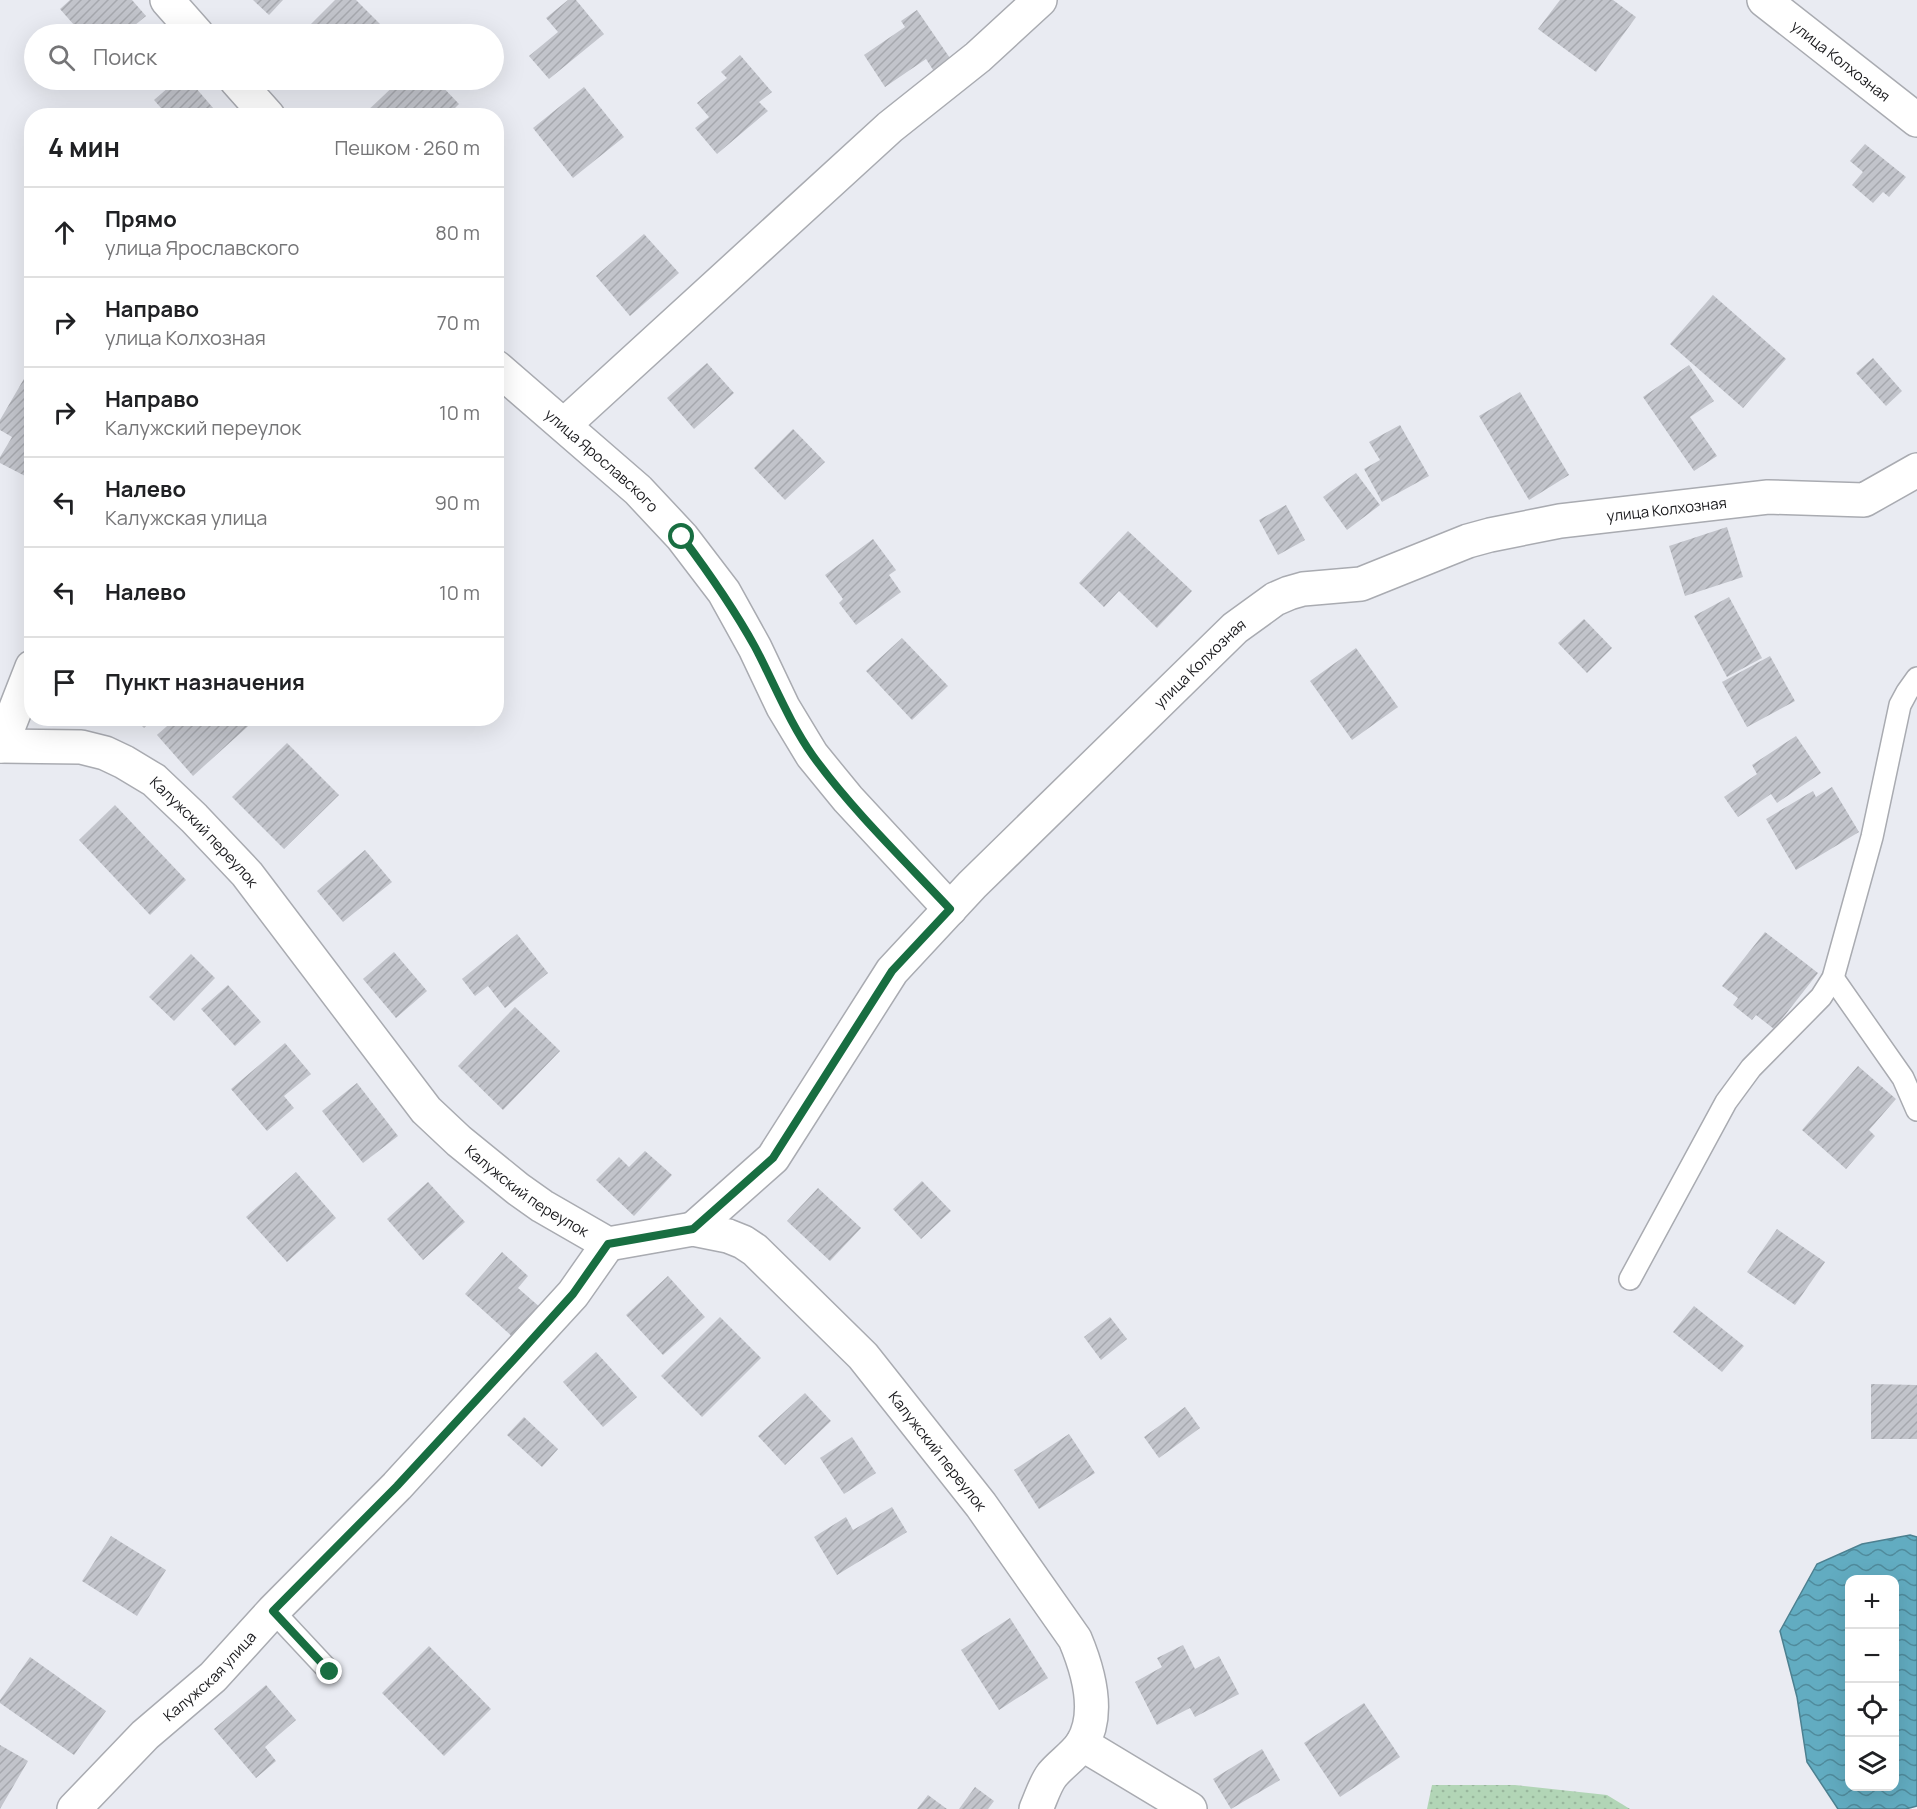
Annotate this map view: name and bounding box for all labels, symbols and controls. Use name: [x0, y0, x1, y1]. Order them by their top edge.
street label: улица Колхозная: [1787, 15, 1895, 106]
search box: [24, 24, 504, 90]
icon: search: [45, 41, 78, 74]
text: Поиск: [93, 42, 157, 72]
text: 4 мин: [48, 129, 120, 165]
text: Пешком · 260 m: [334, 134, 480, 161]
text: Прямо: [105, 204, 177, 234]
icon: ahead: [48, 216, 81, 249]
text: 80 m: [435, 219, 480, 246]
text: улица Ярославского: [105, 234, 299, 261]
text: Направо: [105, 294, 199, 324]
icon: right: [48, 306, 81, 339]
text: 70 m: [437, 309, 480, 336]
text: улица Колхозная: [105, 324, 266, 351]
text: Направо: [105, 384, 199, 414]
icon: right: [48, 396, 81, 429]
text: 10 m: [439, 399, 480, 426]
street label: улица Ярославского: [541, 404, 664, 516]
text: Калужский переулок: [105, 414, 301, 441]
text: Налево: [105, 474, 186, 504]
icon: left: [48, 486, 81, 519]
text: 90 m: [434, 489, 480, 516]
street label: улица Колхозная: [1605, 491, 1728, 526]
text: Калужская улица: [105, 504, 267, 531]
route start: [668, 523, 694, 549]
icon: left: [48, 576, 81, 609]
text: Налево: [105, 577, 186, 607]
text: 10 m: [439, 579, 480, 606]
street label: улица Колхозная: [1149, 613, 1250, 712]
icon: arrive: [48, 666, 81, 699]
text: Пункт назначения: [105, 667, 305, 697]
street label: Калужский переулок: [146, 771, 264, 892]
street label: Калужский переулок: [461, 1140, 593, 1242]
street label: Калужский переулок: [884, 1387, 993, 1515]
map controls: [1845, 1575, 1899, 1791]
button: +: [1845, 1575, 1899, 1629]
street label: Калужская улица: [158, 1626, 260, 1726]
button: −: [1845, 1629, 1899, 1683]
route end: [316, 1658, 342, 1684]
button: locate: [1845, 1683, 1899, 1737]
button: layers: [1845, 1737, 1899, 1791]

